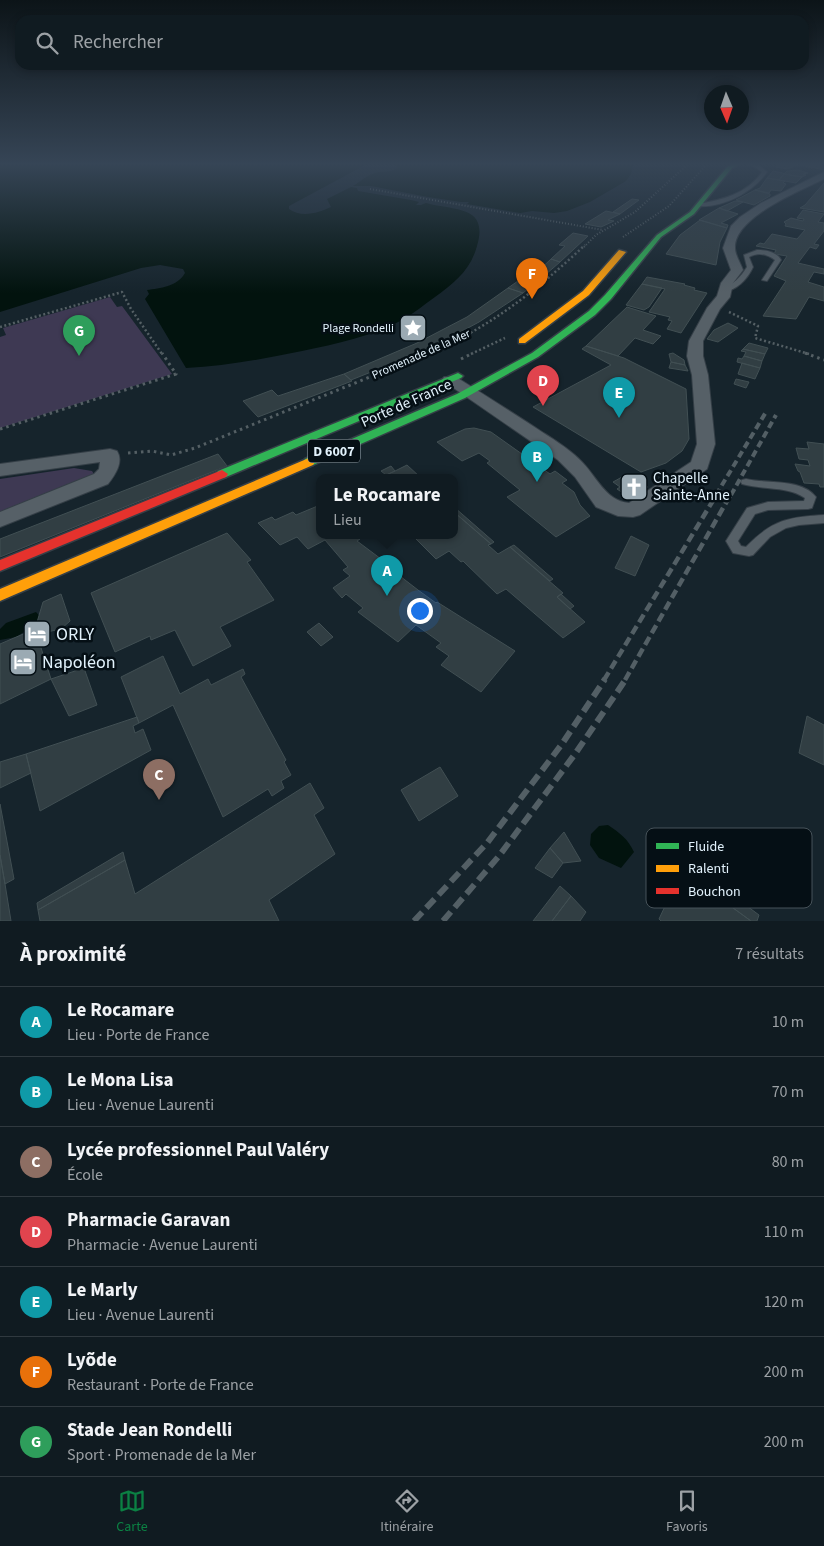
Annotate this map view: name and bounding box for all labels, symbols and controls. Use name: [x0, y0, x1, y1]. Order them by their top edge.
search box: [15, 15, 809, 70]
icon: search: [33, 29, 61, 57]
text: Rechercher: [73, 29, 163, 56]
north arrow: [704, 85, 749, 130]
pin: F: [516, 258, 548, 299]
place icon: Plage Rondelli: [398, 313, 428, 343]
pin: G: [63, 315, 95, 356]
place label: Plage Rondelli: [322, 320, 394, 337]
street label: Promenade de la Mer: [369, 325, 474, 384]
pin: D: [527, 365, 559, 406]
street label: Porte de France: [358, 374, 455, 433]
pin: E: [603, 377, 635, 418]
road number: D 6007: [308, 440, 360, 462]
pin: B: [521, 441, 553, 482]
place label: Chapelle Sainte-Anne: [653, 468, 730, 506]
church icon: Chapelle Sainte-Anne: [619, 472, 649, 502]
popup: [316, 474, 458, 539]
text: Le Rocamare: [333, 482, 441, 509]
text: Lieu: [333, 509, 362, 531]
pin: A: [371, 555, 403, 596]
your location: [407, 598, 433, 624]
hotel icon: ORLY: [22, 619, 52, 649]
place label: ORLY: [56, 622, 95, 647]
hotel icon: Napoléon: [8, 647, 38, 677]
place label: Napoléon: [42, 650, 116, 675]
pin: C: [143, 759, 175, 800]
legend: [646, 828, 812, 908]
text: Fluide: [688, 837, 724, 857]
text: Ralenti: [688, 859, 729, 879]
text: Bouchon: [688, 882, 741, 902]
text: À proximité: [20, 939, 126, 969]
text: 7 résultats: [735, 943, 804, 965]
text: Le Rocamare: [67, 997, 174, 1024]
text: A: [31, 1011, 41, 1033]
text: 10 m: [772, 1011, 804, 1033]
text: Lieu · Porte de France: [67, 1024, 209, 1046]
text: Le Mona Lisa: [67, 1067, 173, 1094]
text: B: [31, 1081, 41, 1103]
text: 70 m: [772, 1081, 804, 1103]
text: Lieu · Avenue Laurenti: [67, 1094, 214, 1116]
text: Lycée professionnel Paul Valéry: [67, 1137, 329, 1164]
text: C: [31, 1151, 41, 1173]
text: 80 m: [772, 1151, 804, 1173]
text: École: [67, 1164, 103, 1186]
text: Pharmacie Garavan: [67, 1207, 230, 1234]
text: D: [31, 1221, 41, 1243]
text: 110 m: [764, 1221, 804, 1243]
text: Pharmacie · Avenue Laurenti: [67, 1234, 258, 1256]
text: Le Marly: [67, 1277, 138, 1304]
text: E: [32, 1291, 40, 1313]
text: 120 m: [764, 1291, 804, 1313]
text: Lieu · Avenue Laurenti: [67, 1304, 214, 1326]
text: Lyõde: [67, 1347, 117, 1374]
text: F: [32, 1361, 40, 1383]
text: 200 m: [764, 1361, 804, 1383]
text: Restaurant · Porte de France: [67, 1374, 254, 1396]
text: Stade Jean Rondelli: [67, 1417, 232, 1444]
text: G: [31, 1431, 41, 1453]
text: 200 m: [764, 1431, 804, 1453]
text: Sport · Promenade de la Mer: [67, 1444, 256, 1466]
tab: Carte: [116, 1487, 148, 1537]
tab: Itinéraire: [380, 1487, 433, 1537]
tab: Favoris: [666, 1487, 708, 1537]

